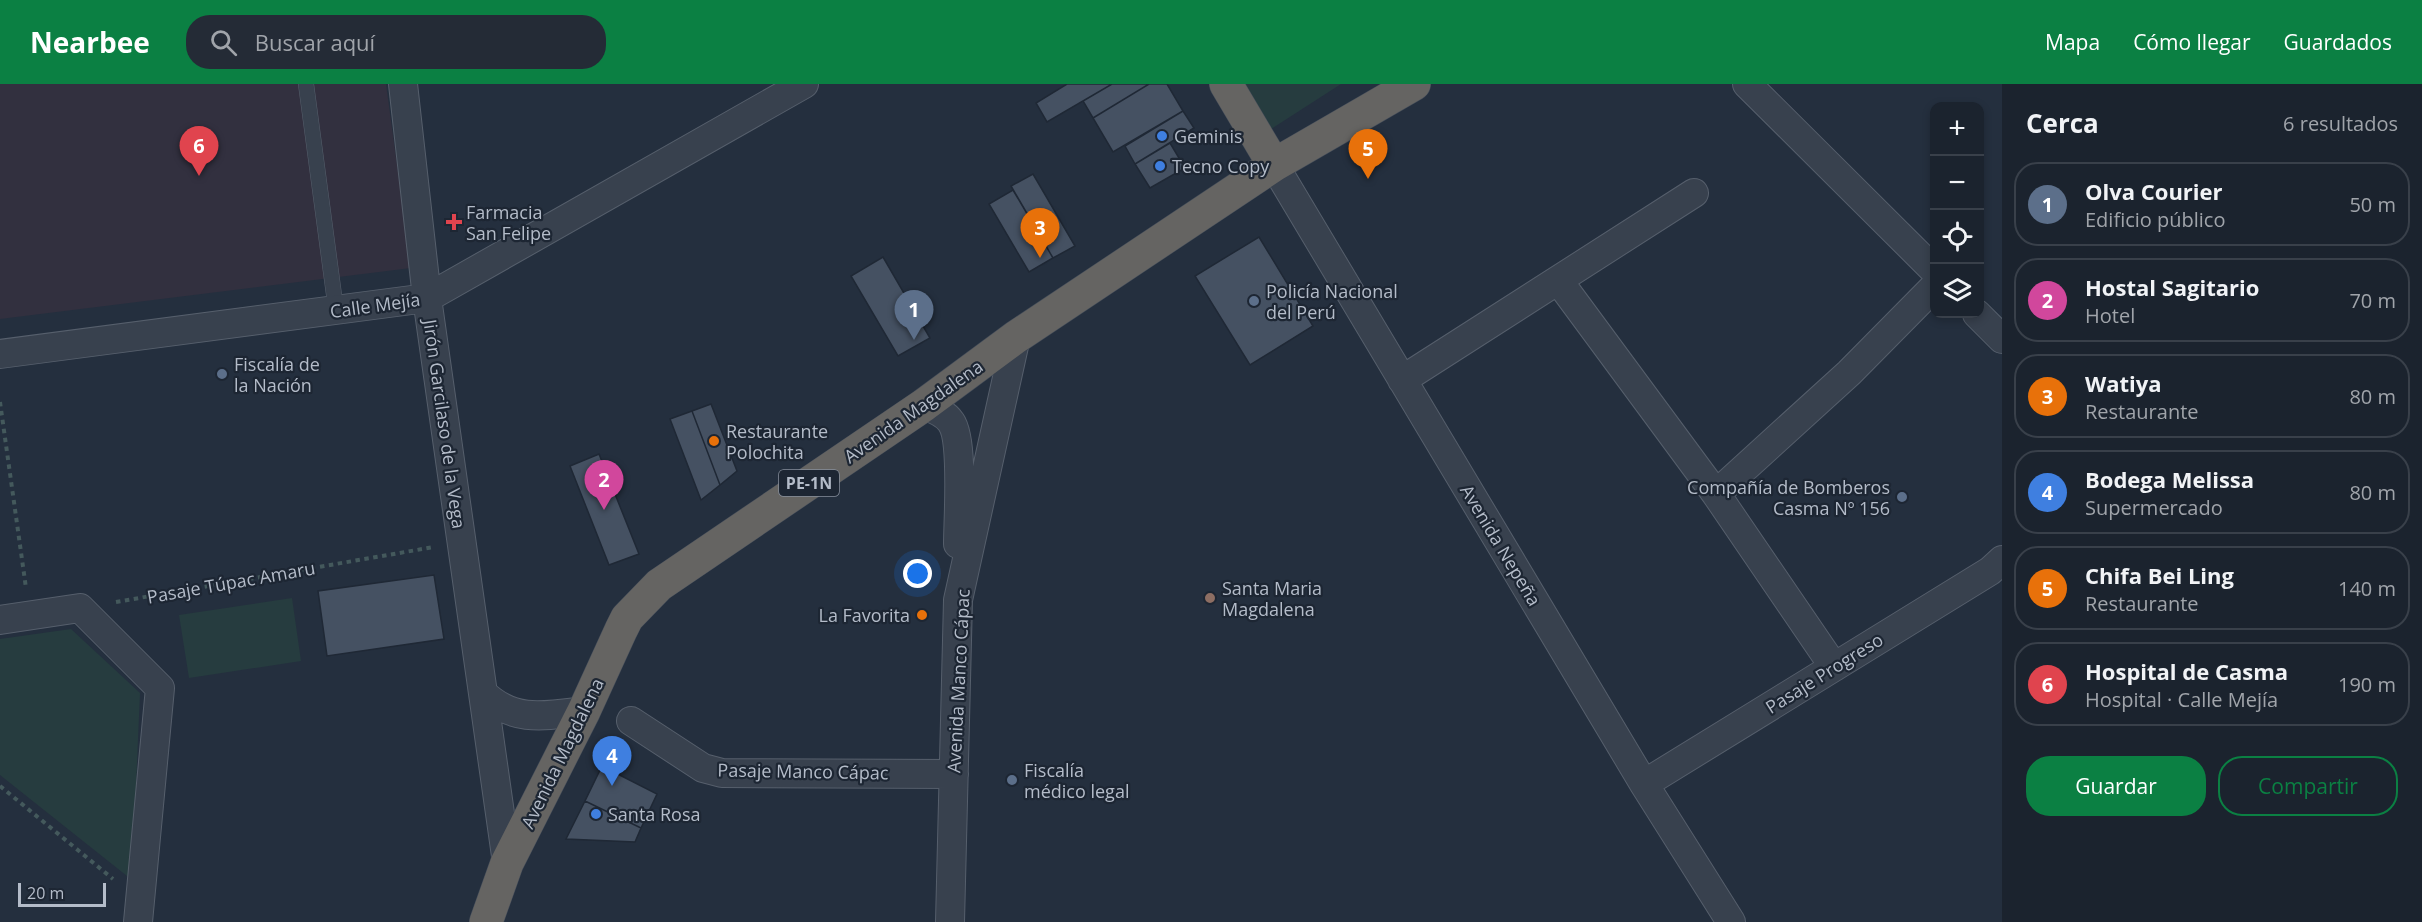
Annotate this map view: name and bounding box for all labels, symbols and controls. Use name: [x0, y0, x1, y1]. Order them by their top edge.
search box: [186, 15, 606, 69]
text: Nearbee: [30, 23, 150, 61]
icon: search: [207, 26, 240, 59]
text: Buscar aquí: [255, 27, 375, 57]
text: Mapa: [2045, 28, 2100, 56]
text: Cómo llegar: [2133, 28, 2251, 56]
text: Guardados: [2284, 28, 2392, 56]
map controls: [1930, 102, 1984, 318]
button: +: [1930, 102, 1984, 156]
text: Cerca: [2026, 105, 2099, 141]
text: 6 resultados: [2283, 110, 2398, 137]
place label: Geminis: [1174, 124, 1243, 148]
pin: 6: [180, 126, 218, 176]
marker: Geminis: [1155, 129, 1169, 143]
pin: 5: [1348, 130, 1388, 179]
place label: Tecno Copy: [1172, 154, 1270, 178]
button: −: [1930, 156, 1984, 210]
marker: Tecno Copy: [1153, 159, 1167, 173]
text: Olva Courier: [2085, 176, 2223, 206]
text: 1: [2042, 191, 2053, 218]
text: 50 m: [2349, 191, 2396, 218]
place label: Farmacia San Felipe: [466, 200, 551, 245]
text: Edificio público: [2085, 206, 2225, 233]
pin: 3: [1020, 208, 1060, 258]
button: locate: [1930, 210, 1984, 264]
marker: Farmacia San Felipe: [447, 215, 461, 229]
button: layers: [1930, 264, 1984, 318]
text: Hostal Sagitario: [2085, 272, 2259, 302]
place label: Policía Nacional del Perú: [1266, 279, 1398, 324]
street label: Calle Mejía: [328, 287, 422, 323]
text: 2: [2042, 287, 2053, 314]
text: 70 m: [2349, 287, 2396, 314]
pin: 1: [894, 290, 934, 340]
marker: Policía Nacional del Perú: [1247, 294, 1261, 308]
text: Hotel: [2085, 302, 2135, 329]
street label: Jirón Garcilaso de la Vega: [418, 316, 472, 530]
place label: Fiscalía de la Nación: [234, 352, 320, 397]
street label: Avenida Magdalena: [839, 354, 987, 468]
marker: Fiscalía de la Nación: [215, 367, 229, 381]
text: Watiya: [2085, 368, 2162, 398]
text: 3: [2042, 383, 2053, 410]
text: 80 m: [2349, 383, 2396, 410]
text: Restaurante: [2085, 398, 2199, 425]
place label: Restaurante Polochita: [726, 419, 828, 464]
marker: Restaurante Polochita: [707, 434, 721, 448]
pin: 2: [584, 460, 624, 510]
text: Bodega Melissa: [2085, 464, 2254, 494]
road number: PE-1N: [779, 470, 839, 496]
place label: Compañía de Bomberos Casma Nº 156: [1687, 475, 1890, 520]
text: 4: [2042, 479, 2053, 506]
text: 80 m: [2349, 479, 2396, 506]
street label: Avenida Nepeña: [1455, 480, 1547, 610]
marker: Compañía de Bomberos Casma Nº 156: [1895, 490, 1909, 504]
text: Supermercado: [2085, 494, 2223, 521]
street label: Pasaje Túpac Amaru: [145, 555, 317, 609]
your location: [903, 559, 932, 588]
text: Chifa Bei Ling: [2085, 560, 2234, 590]
text: 5: [2042, 575, 2053, 602]
text: 140 m: [2338, 575, 2396, 602]
place label: Santa Maria Magdalena: [1222, 576, 1322, 621]
street label: Avenida Manco Cápac: [941, 588, 975, 774]
text: Restaurante: [2085, 590, 2199, 617]
marker: Santa Maria Magdalena: [1203, 591, 1217, 605]
place label: La Favorita: [818, 603, 910, 627]
marker: La Favorita: [915, 608, 929, 622]
street label: Pasaje Progreso: [1761, 627, 1887, 719]
text: Hospital de Casma: [2085, 656, 2288, 686]
text: 6: [2042, 671, 2053, 698]
text: 190 m: [2338, 671, 2396, 698]
street label: Avenida Magdalena: [515, 674, 609, 832]
text: Hospital · Calle Mejía: [2085, 686, 2278, 713]
pin: 4: [592, 736, 632, 786]
button: Guardar: [2026, 756, 2206, 816]
button: Compartir: [2218, 756, 2398, 816]
street label: Pasaje Manco Cápac: [717, 758, 889, 784]
place label: Fiscalía médico legal: [1024, 758, 1129, 803]
marker: Fiscalía médico legal: [1005, 773, 1019, 787]
place label: Santa Rosa: [608, 802, 701, 826]
marker: Santa Rosa: [589, 807, 603, 821]
scale bar: [18, 880, 106, 908]
text: 20 m: [27, 882, 64, 904]

